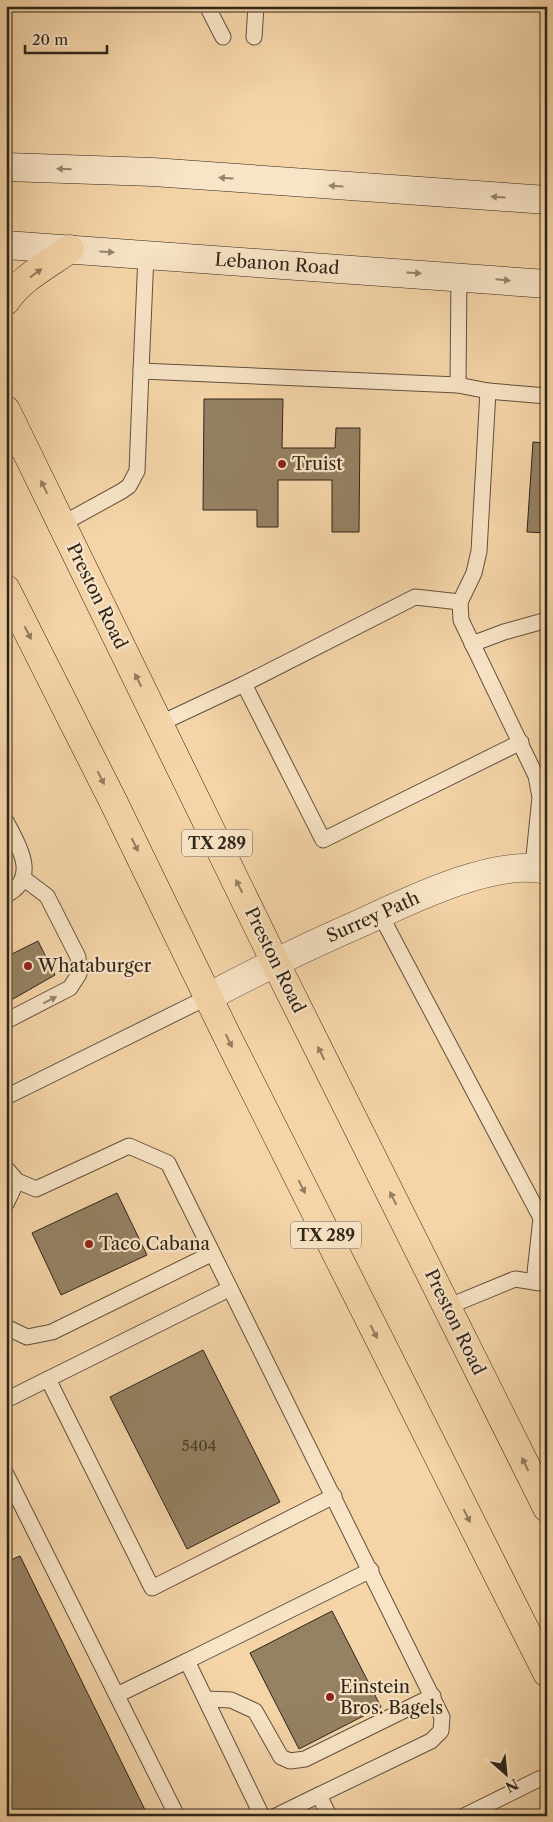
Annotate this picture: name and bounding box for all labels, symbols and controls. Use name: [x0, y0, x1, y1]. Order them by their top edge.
scale bar: [25, 22, 108, 54]
text: 20 m: [32, 30, 68, 49]
one-way arrow: [56, 165, 72, 173]
one-way arrow: [218, 174, 234, 182]
one-way arrow: [328, 181, 344, 189]
one-way arrow: [490, 192, 506, 200]
one-way arrow: [100, 248, 116, 256]
street label: Lebanon Road: [214, 249, 340, 279]
one-way arrow: [29, 268, 43, 278]
one-way arrow: [406, 270, 422, 278]
one-way arrow: [495, 276, 511, 284]
place label: Truist: [292, 453, 343, 475]
marker: Truist: [276, 458, 288, 470]
one-way arrow: [40, 480, 48, 494]
street label: Preston Road: [62, 539, 132, 653]
one-way arrow: [24, 626, 32, 640]
one-way arrow: [134, 673, 142, 687]
one-way arrow: [98, 771, 106, 785]
road number: TX 289: [182, 830, 252, 856]
one-way arrow: [131, 838, 139, 852]
one-way arrow: [234, 879, 242, 893]
street label: Surrey Path: [323, 887, 423, 947]
street label: Preston Road: [240, 903, 310, 1017]
place label: Whataburger: [37, 955, 152, 977]
marker: Whataburger: [22, 960, 34, 972]
one-way arrow: [43, 996, 57, 1004]
one-way arrow: [225, 1034, 233, 1048]
one-way arrow: [316, 1045, 325, 1060]
one-way arrow: [298, 1179, 306, 1194]
one-way arrow: [389, 1191, 397, 1205]
road number: TX 289: [291, 1222, 361, 1248]
place label: Taco Cabana: [99, 1233, 211, 1255]
marker: Taco Cabana: [83, 1238, 95, 1250]
street label: Preston Road: [420, 1265, 490, 1379]
one-way arrow: [370, 1325, 378, 1339]
house number: 5404: [182, 1436, 217, 1455]
one-way arrow: [521, 1457, 529, 1471]
one-way arrow: [463, 1509, 471, 1524]
place label: Einstein Bros. Bagels: [340, 1676, 443, 1719]
marker: Einstein Bros. Bagels: [324, 1691, 336, 1703]
north arrow: [480, 1750, 530, 1800]
text: N: [502, 1775, 521, 1796]

